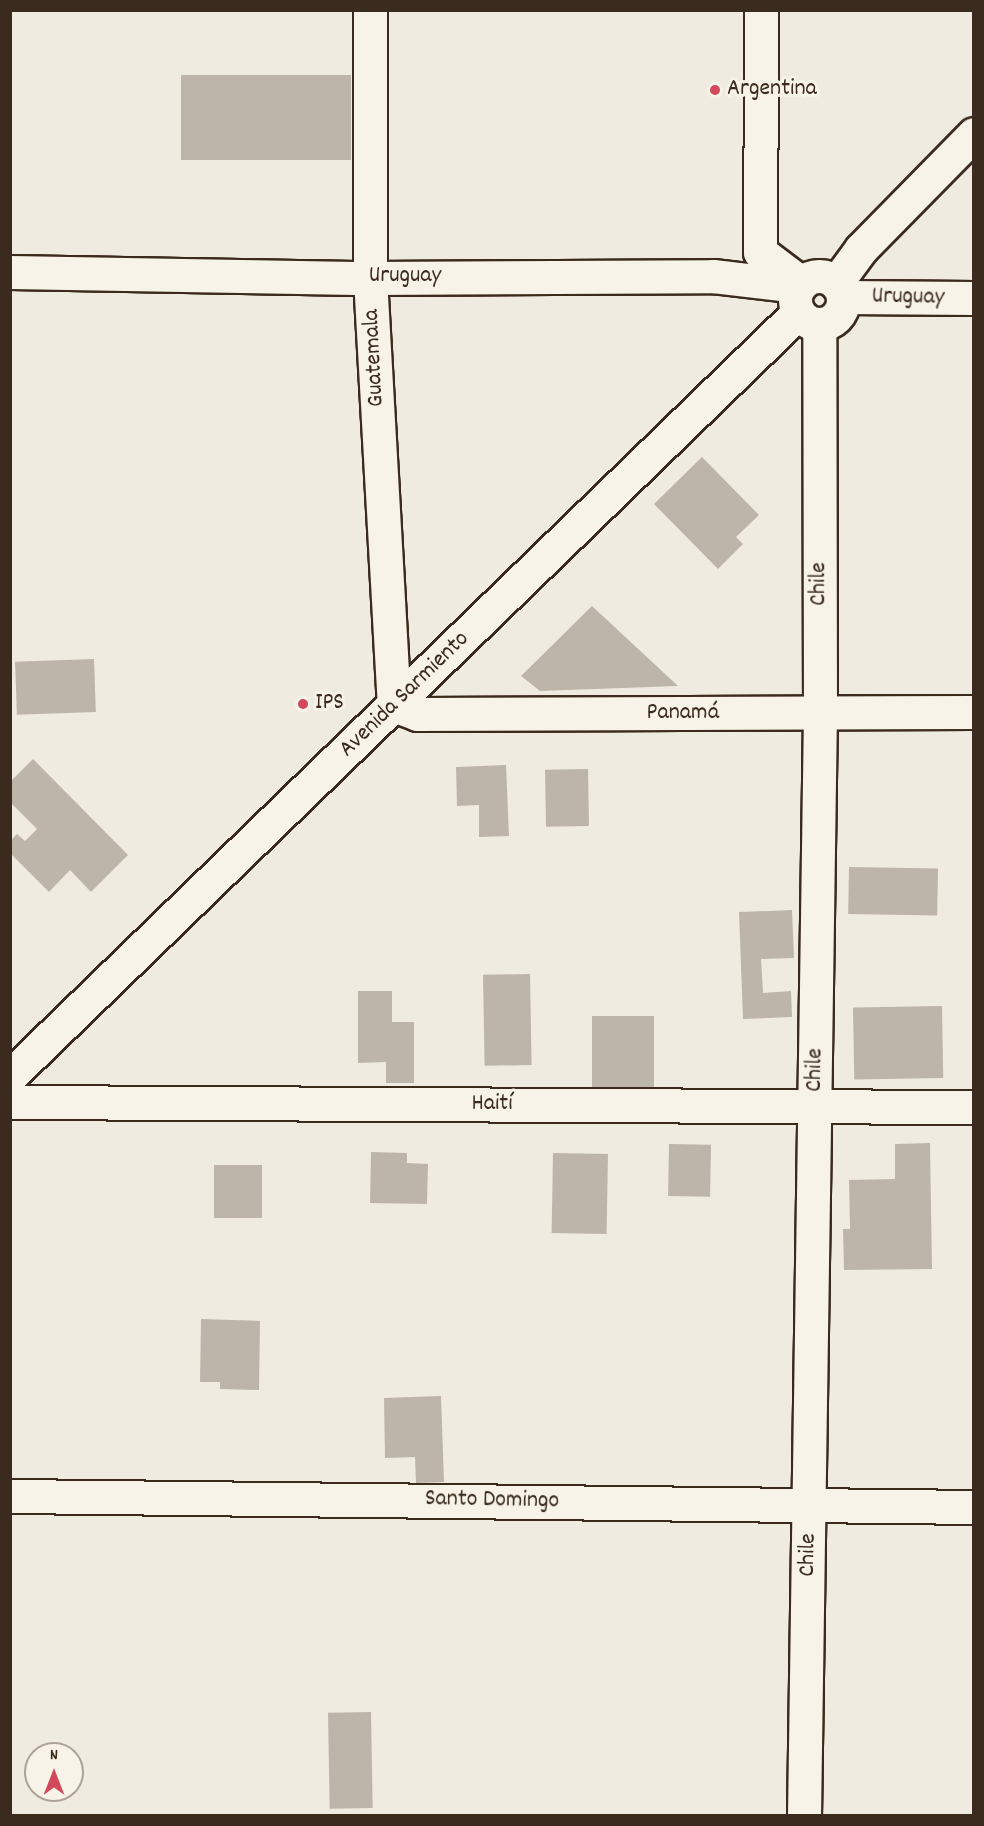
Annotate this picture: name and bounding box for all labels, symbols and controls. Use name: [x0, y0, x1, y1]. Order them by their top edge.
place label: Argentina: [727, 76, 817, 104]
marker: Argentina: [708, 83, 722, 97]
street label: Uruguay: [369, 263, 441, 291]
street label: Uruguay: [871, 283, 945, 313]
street label: Guatemala: [358, 308, 392, 408]
street label: Chile: [806, 562, 834, 606]
street label: Avenida Sarmiento: [334, 626, 476, 764]
place label: IPS: [315, 690, 344, 718]
marker: IPS: [296, 697, 310, 711]
street label: Panamá: [647, 700, 719, 728]
street label: Chile: [801, 1048, 831, 1092]
street label: Haití: [471, 1091, 513, 1119]
street label: Santo Domingo: [425, 1485, 559, 1517]
street label: Chile: [794, 1533, 824, 1577]
north arrow: [24, 1742, 84, 1802]
text: N: [50, 1744, 58, 1767]

